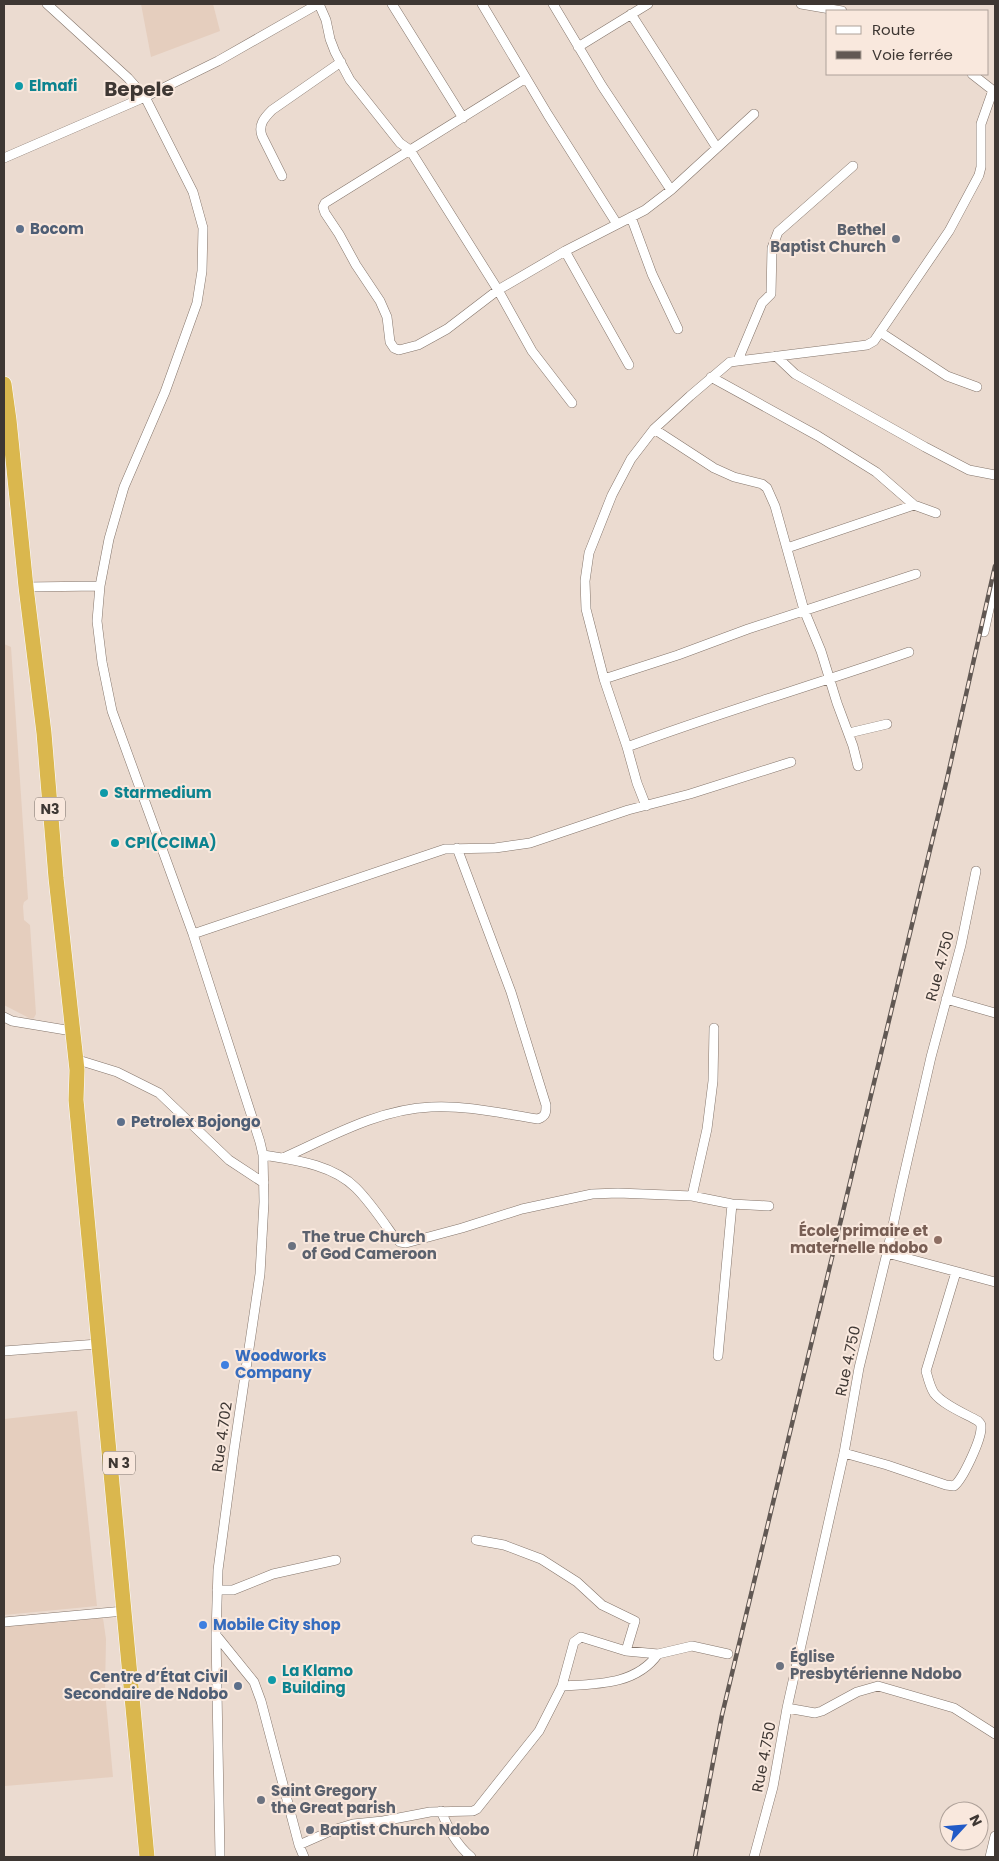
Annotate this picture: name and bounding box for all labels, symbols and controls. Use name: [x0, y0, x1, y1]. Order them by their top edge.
legend: [826, 10, 989, 75]
text: Route: [872, 19, 915, 40]
text: Voie ferrée: [872, 44, 953, 65]
place label: Elmafi: [29, 75, 77, 96]
district label: Bepele: [104, 75, 174, 103]
marker: Elmafi: [13, 80, 25, 92]
place label: Bocom: [30, 218, 84, 239]
place label: Bethel Baptist Church: [770, 219, 886, 257]
marker: Bocom: [14, 223, 26, 235]
marker: Bethel Baptist Church: [890, 233, 902, 245]
place label: Starmedium: [114, 782, 212, 803]
marker: Starmedium: [98, 787, 110, 799]
road number: N3: [35, 798, 65, 821]
place label: CPI(CCIMA): [125, 832, 217, 853]
marker: CPI(CCIMA): [109, 837, 121, 849]
street label: Rue 4.750: [920, 929, 959, 1003]
place label: Petrolex Bojongo: [131, 1111, 261, 1132]
marker: Petrolex Bojongo: [115, 1116, 127, 1128]
place label: École primaire et maternelle ndobo: [790, 1220, 928, 1258]
place label: The true Church of God Cameroon: [302, 1226, 437, 1264]
marker: École primaire et maternelle ndobo: [932, 1234, 944, 1246]
marker: The true Church of God Cameroon: [286, 1240, 298, 1252]
street label: Rue 4.750: [830, 1324, 865, 1398]
place label: Woodworks Company: [235, 1345, 327, 1383]
marker: Woodworks Company: [219, 1359, 231, 1371]
street label: Rue 4.702: [206, 1400, 237, 1473]
road number: N 3: [103, 1452, 135, 1475]
place label: Mobile City shop: [213, 1614, 341, 1635]
marker: Mobile City shop: [197, 1619, 209, 1631]
place label: Église Presbytérienne Ndobo: [790, 1646, 962, 1684]
place label: La Klamo Building: [282, 1660, 353, 1698]
marker: Église Presbytérienne Ndobo: [774, 1660, 786, 1672]
place label: Centre d’État Civil Secondaire de Ndobo: [64, 1666, 228, 1704]
marker: La Klamo Building: [266, 1674, 278, 1686]
marker: Centre d’État Civil Secondaire de Ndobo: [232, 1680, 244, 1692]
street label: Rue 4.750: [746, 1720, 781, 1794]
place label: Saint Gregory the Great parish: [271, 1780, 396, 1818]
marker: Saint Gregory the Great parish: [255, 1794, 267, 1806]
north arrow: [939, 1801, 989, 1851]
text: N: [964, 1811, 987, 1829]
place label: Baptist Church Ndobo: [320, 1819, 490, 1840]
marker: Baptist Church Ndobo: [304, 1824, 316, 1836]

